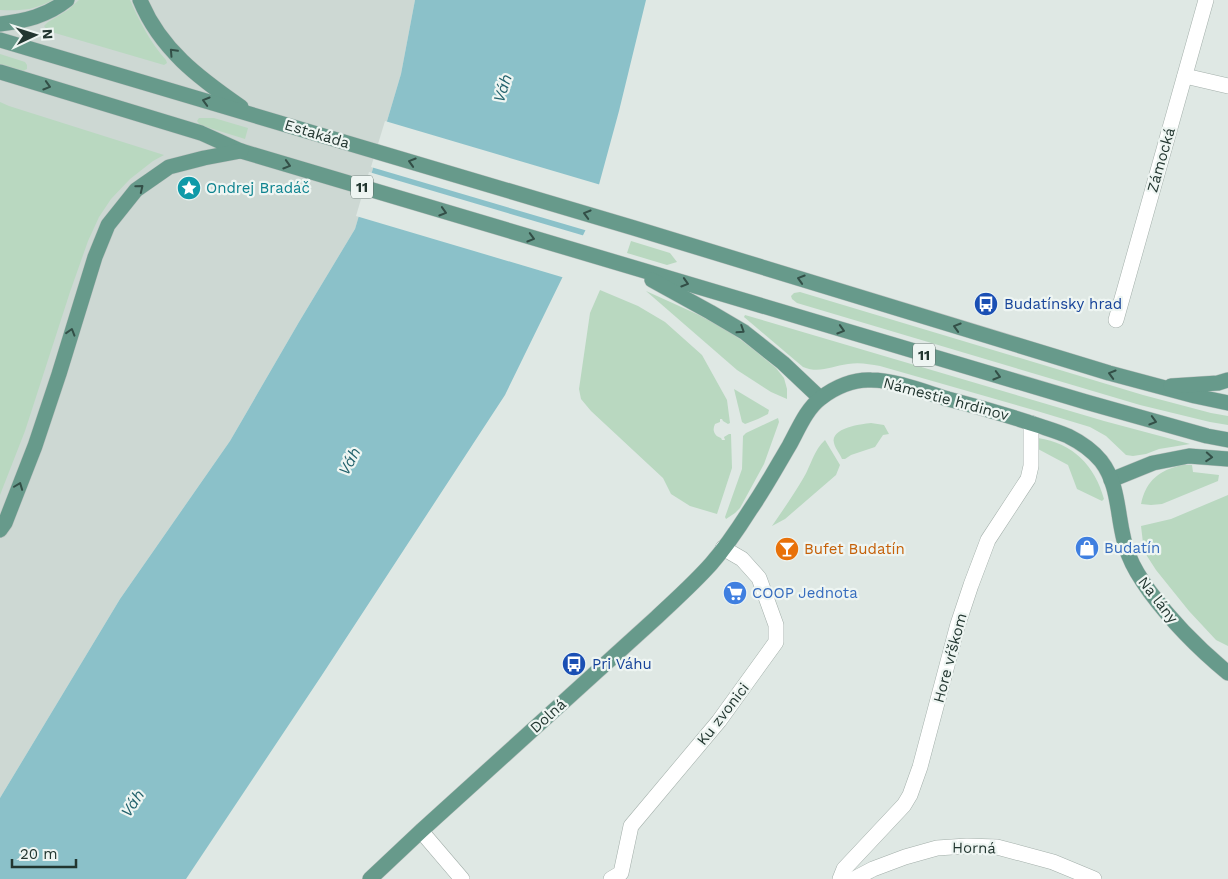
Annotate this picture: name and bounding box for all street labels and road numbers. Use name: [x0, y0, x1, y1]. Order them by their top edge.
street label: Estakáda: [282, 116, 352, 153]
street label: Zámocká: [1143, 125, 1179, 194]
road number: 11: [351, 176, 373, 198]
road number: 11: [913, 344, 935, 366]
street label: Námestie hrdinov: [881, 374, 1011, 424]
street label: Na lány: [1134, 573, 1182, 627]
street label: Hore vŕškom: [929, 611, 971, 705]
street label: Ku zvonici: [693, 679, 753, 749]
street label: Dolná: [526, 695, 570, 737]
street label: Horná: [952, 839, 997, 857]

